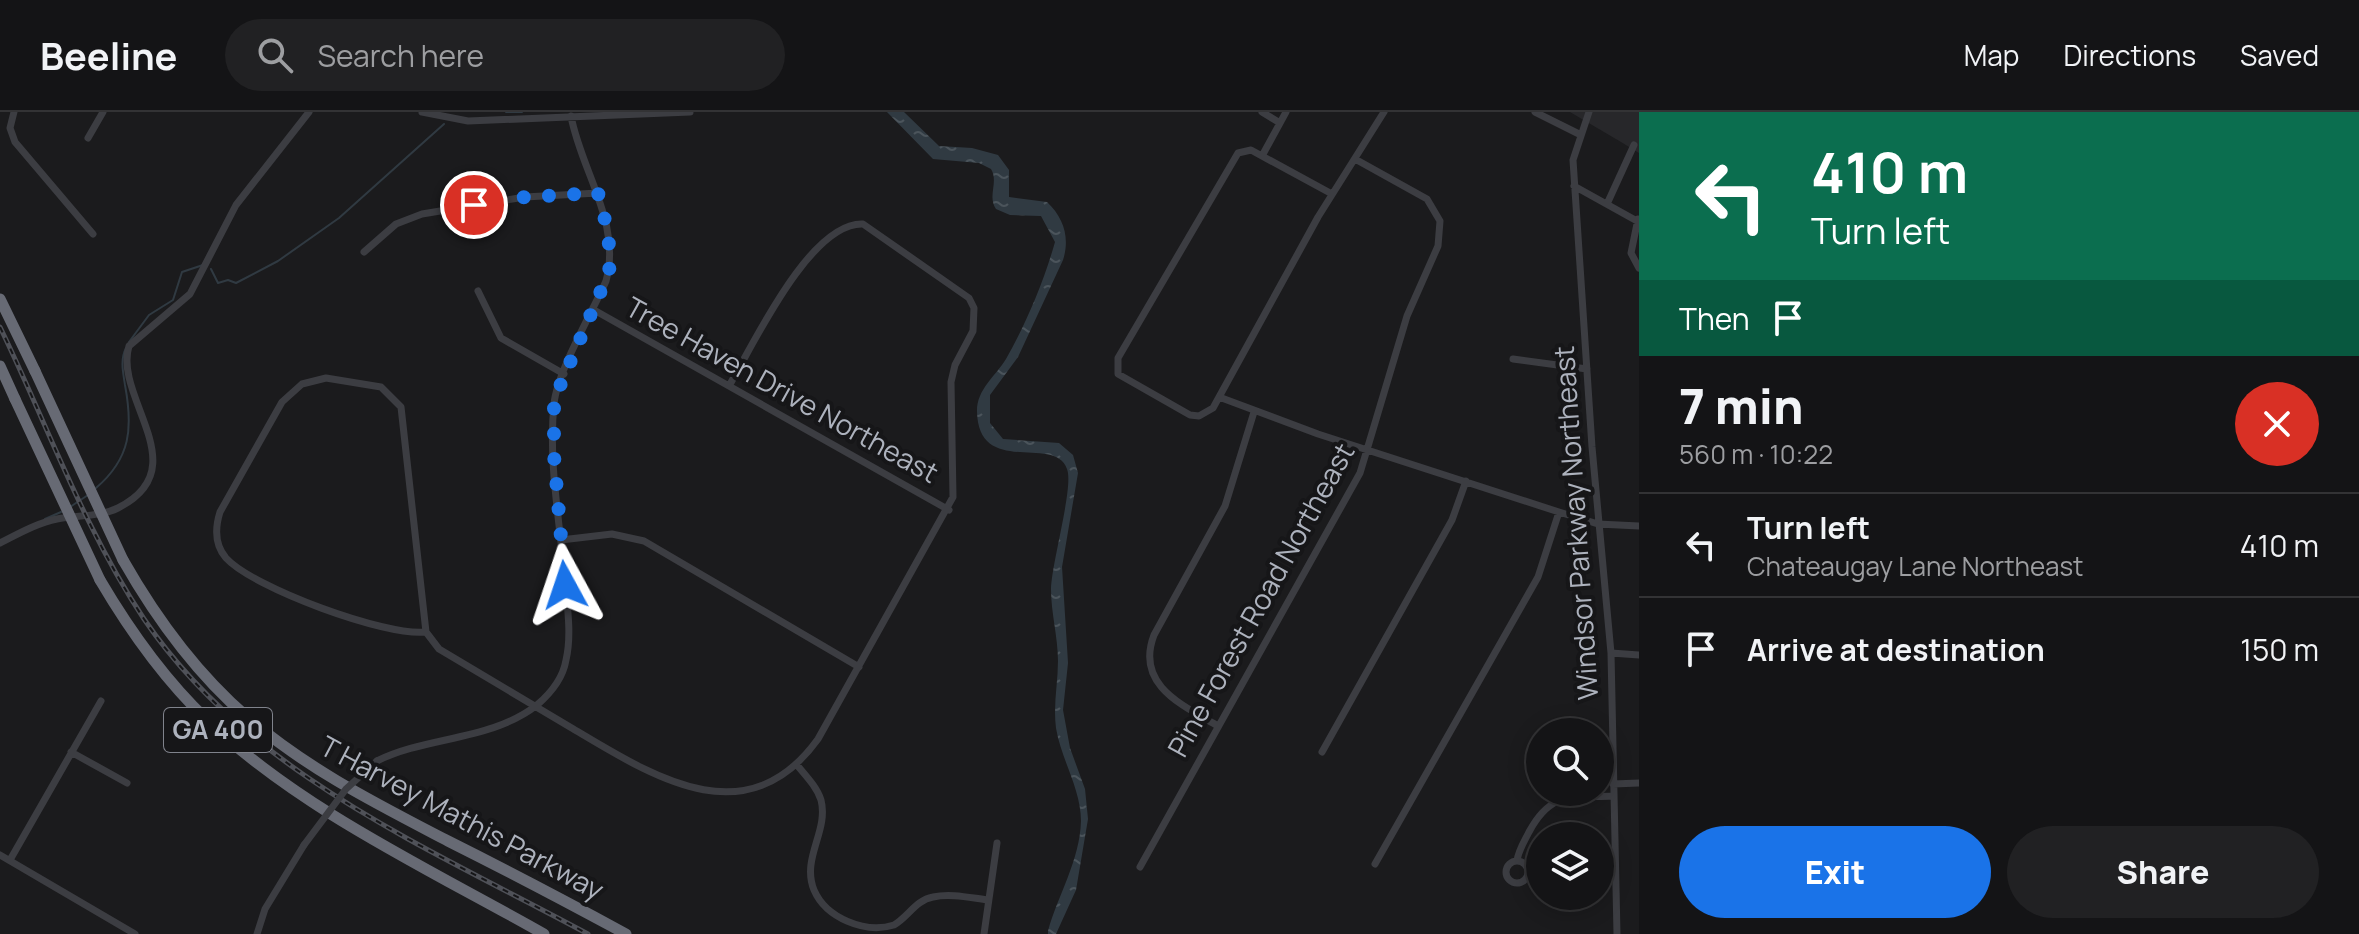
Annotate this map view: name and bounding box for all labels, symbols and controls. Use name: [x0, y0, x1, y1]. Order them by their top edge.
search box: [225, 19, 785, 91]
text: Beeline: [40, 29, 177, 81]
icon: search: [253, 33, 297, 77]
text: Search here: [317, 35, 484, 76]
text: Map: [1964, 36, 2019, 74]
text: Directions: [2063, 36, 2196, 74]
text: Saved: [2240, 36, 2319, 74]
text: 410 m: [1811, 133, 1968, 210]
icon: left: [1679, 144, 1783, 248]
pin: [440, 171, 508, 239]
icon: arrive: [452, 183, 496, 227]
text: Turn left: [1811, 206, 1950, 255]
street label: Tree Haven Drive Northeast: [619, 287, 946, 491]
icon: arrive: [1766, 296, 1810, 340]
text: Then: [1679, 298, 1750, 339]
street label: Windsor Parkway Northeast: [1544, 345, 1606, 701]
text: 7 min: [1679, 373, 1803, 438]
button: close: [2235, 382, 2319, 466]
street label: Pine Forest Road Northeast: [1158, 436, 1362, 763]
text: 560 m · 10:22: [1679, 436, 1833, 472]
text: Turn left: [1747, 507, 1870, 548]
icon: left: [1679, 523, 1723, 567]
text: 410 m: [2240, 525, 2319, 566]
position arrow: [523, 543, 607, 627]
text: Chateaugay Lane Northeast: [1747, 548, 2084, 584]
icon: arrive: [1679, 627, 1723, 671]
text: Arrive at destination: [1747, 629, 2045, 670]
text: 150 m: [2240, 629, 2319, 670]
road number: GA 400: [164, 708, 272, 752]
map controls: [1526, 718, 1614, 910]
button: search: [1526, 718, 1614, 806]
street label: T Harvey Mathis Parkway: [314, 726, 611, 908]
button: layers: [1526, 822, 1614, 910]
button: Exit: [1679, 826, 1991, 918]
button: Share: [2007, 826, 2319, 918]

